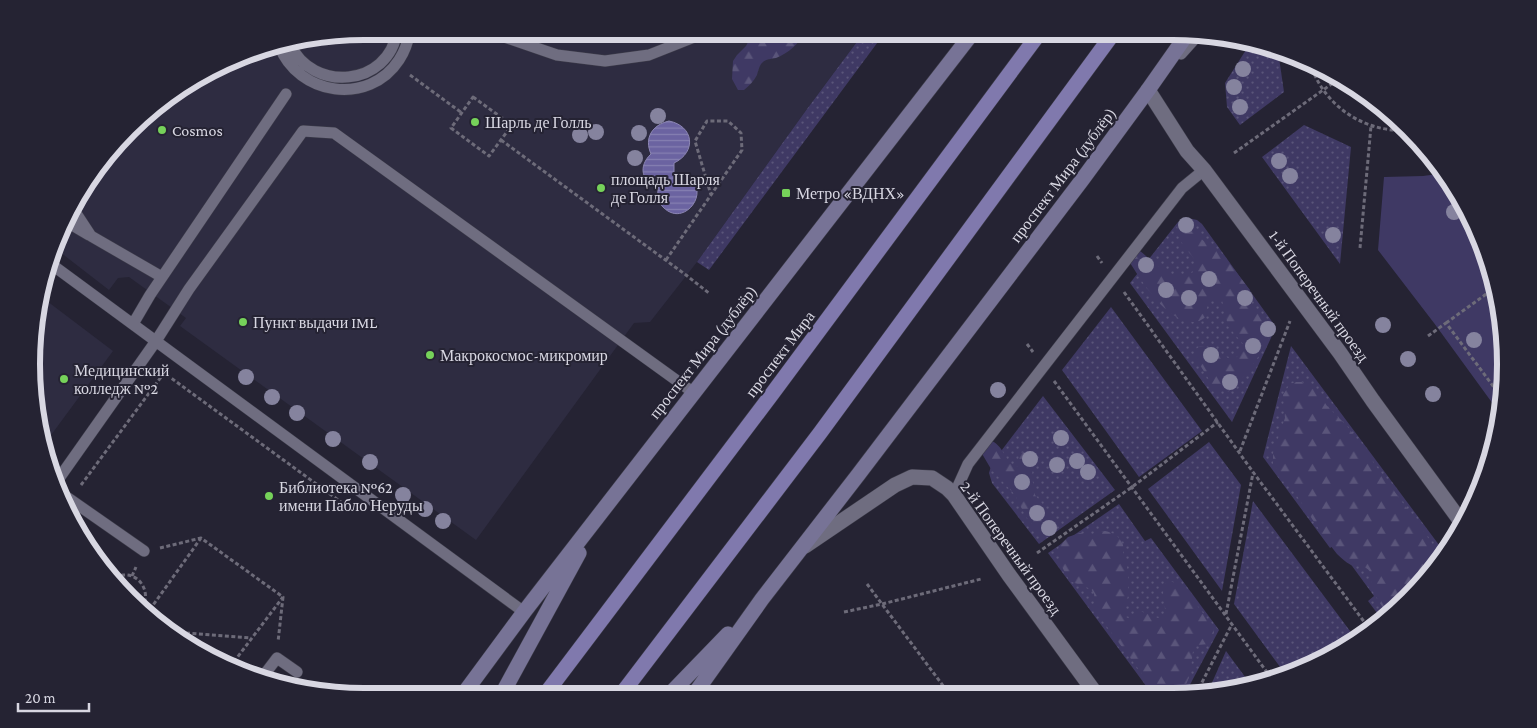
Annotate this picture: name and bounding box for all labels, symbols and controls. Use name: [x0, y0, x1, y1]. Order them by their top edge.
street label: проспект Мира (дублёр): [1007, 104, 1120, 246]
place label: Шарль де Голль: [485, 114, 591, 132]
marker: Шарль де Голль: [469, 116, 481, 128]
place label: Cosmos: [172, 122, 223, 139]
marker: Cosmos: [156, 124, 168, 136]
place label: площадь Шарля де Голля: [611, 171, 720, 207]
marker: площадь Шарля де Голля: [595, 182, 607, 194]
place label: Метро «ВДНХ»: [796, 185, 905, 203]
marker: Метро «ВДНХ»: [780, 187, 792, 199]
street label: 1-й Поперечный проезд: [1265, 227, 1372, 365]
street label: проспект Мира (дублёр): [646, 282, 761, 423]
street label: проспект Мира: [742, 308, 819, 401]
place label: Пункт выдачи IML: [253, 314, 377, 332]
marker: Пункт выдачи IML: [237, 316, 249, 328]
place label: Макрокосмос-микромир: [440, 347, 608, 365]
marker: Макрокосмос-микромир: [424, 349, 436, 361]
place label: Медицинский колледж №2: [74, 362, 170, 398]
marker: Медицинский колледж №2: [58, 373, 70, 385]
street label: 2-й Поперечный проезд: [956, 478, 1065, 618]
place label: Библиотека №62 имени Пабло Неруды: [279, 479, 423, 515]
marker: Библиотека №62 имени Пабло Неруды: [263, 490, 275, 502]
scale bar: [18, 680, 89, 712]
text: 20 m: [25, 690, 56, 706]

